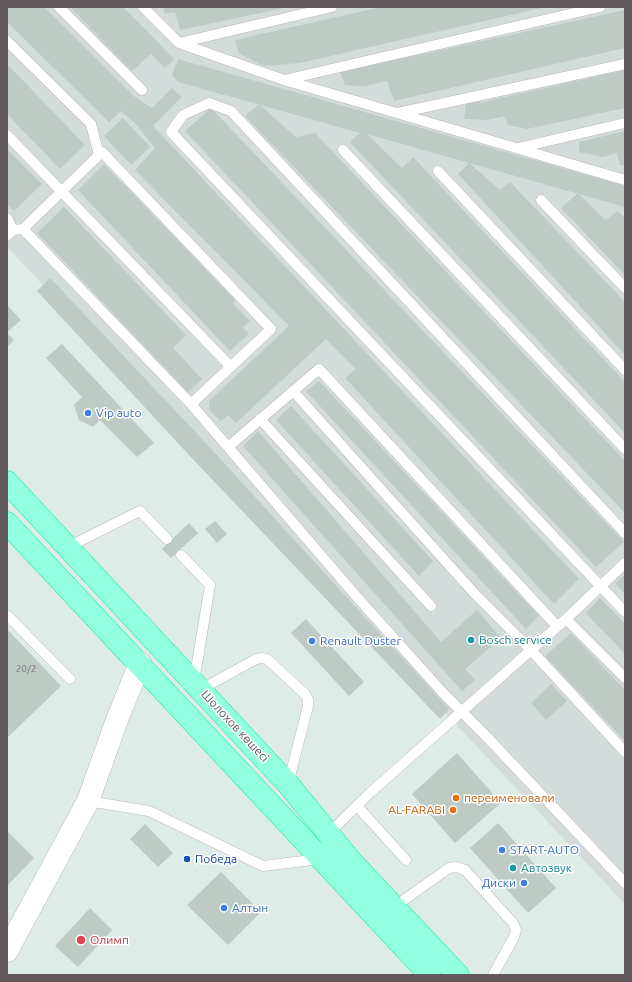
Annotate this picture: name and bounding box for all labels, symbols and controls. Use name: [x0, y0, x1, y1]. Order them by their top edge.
place label: Vip auto: [96, 406, 141, 420]
marker: Vip auto: [83, 408, 93, 418]
place label: Bosch service: [479, 633, 552, 647]
place label: Renault Duster: [320, 634, 401, 648]
marker: Bosch service: [466, 635, 476, 645]
marker: Renault Duster: [307, 636, 317, 646]
house number: 20/2: [16, 663, 36, 675]
street label: Шолохов көшесі: [198, 687, 272, 765]
place label: переименовали: [464, 791, 555, 805]
marker: переименовали: [451, 793, 461, 803]
place label: AL-FARABI: [388, 803, 445, 817]
marker: AL-FARABI: [448, 805, 458, 815]
place label: START-AUTO: [510, 843, 579, 857]
marker: START-AUTO: [497, 845, 507, 855]
place label: Победа: [195, 852, 237, 866]
marker: Победа: [182, 854, 192, 864]
place label: Автозвук: [521, 861, 572, 875]
marker: Автозвук: [508, 863, 518, 873]
place label: Диски: [482, 876, 516, 890]
marker: Диски: [519, 878, 529, 888]
place label: Алтын: [232, 901, 268, 915]
marker: Алтын: [219, 903, 229, 913]
place label: Олимп: [90, 933, 129, 947]
marker: Олимп: [75, 934, 87, 946]

